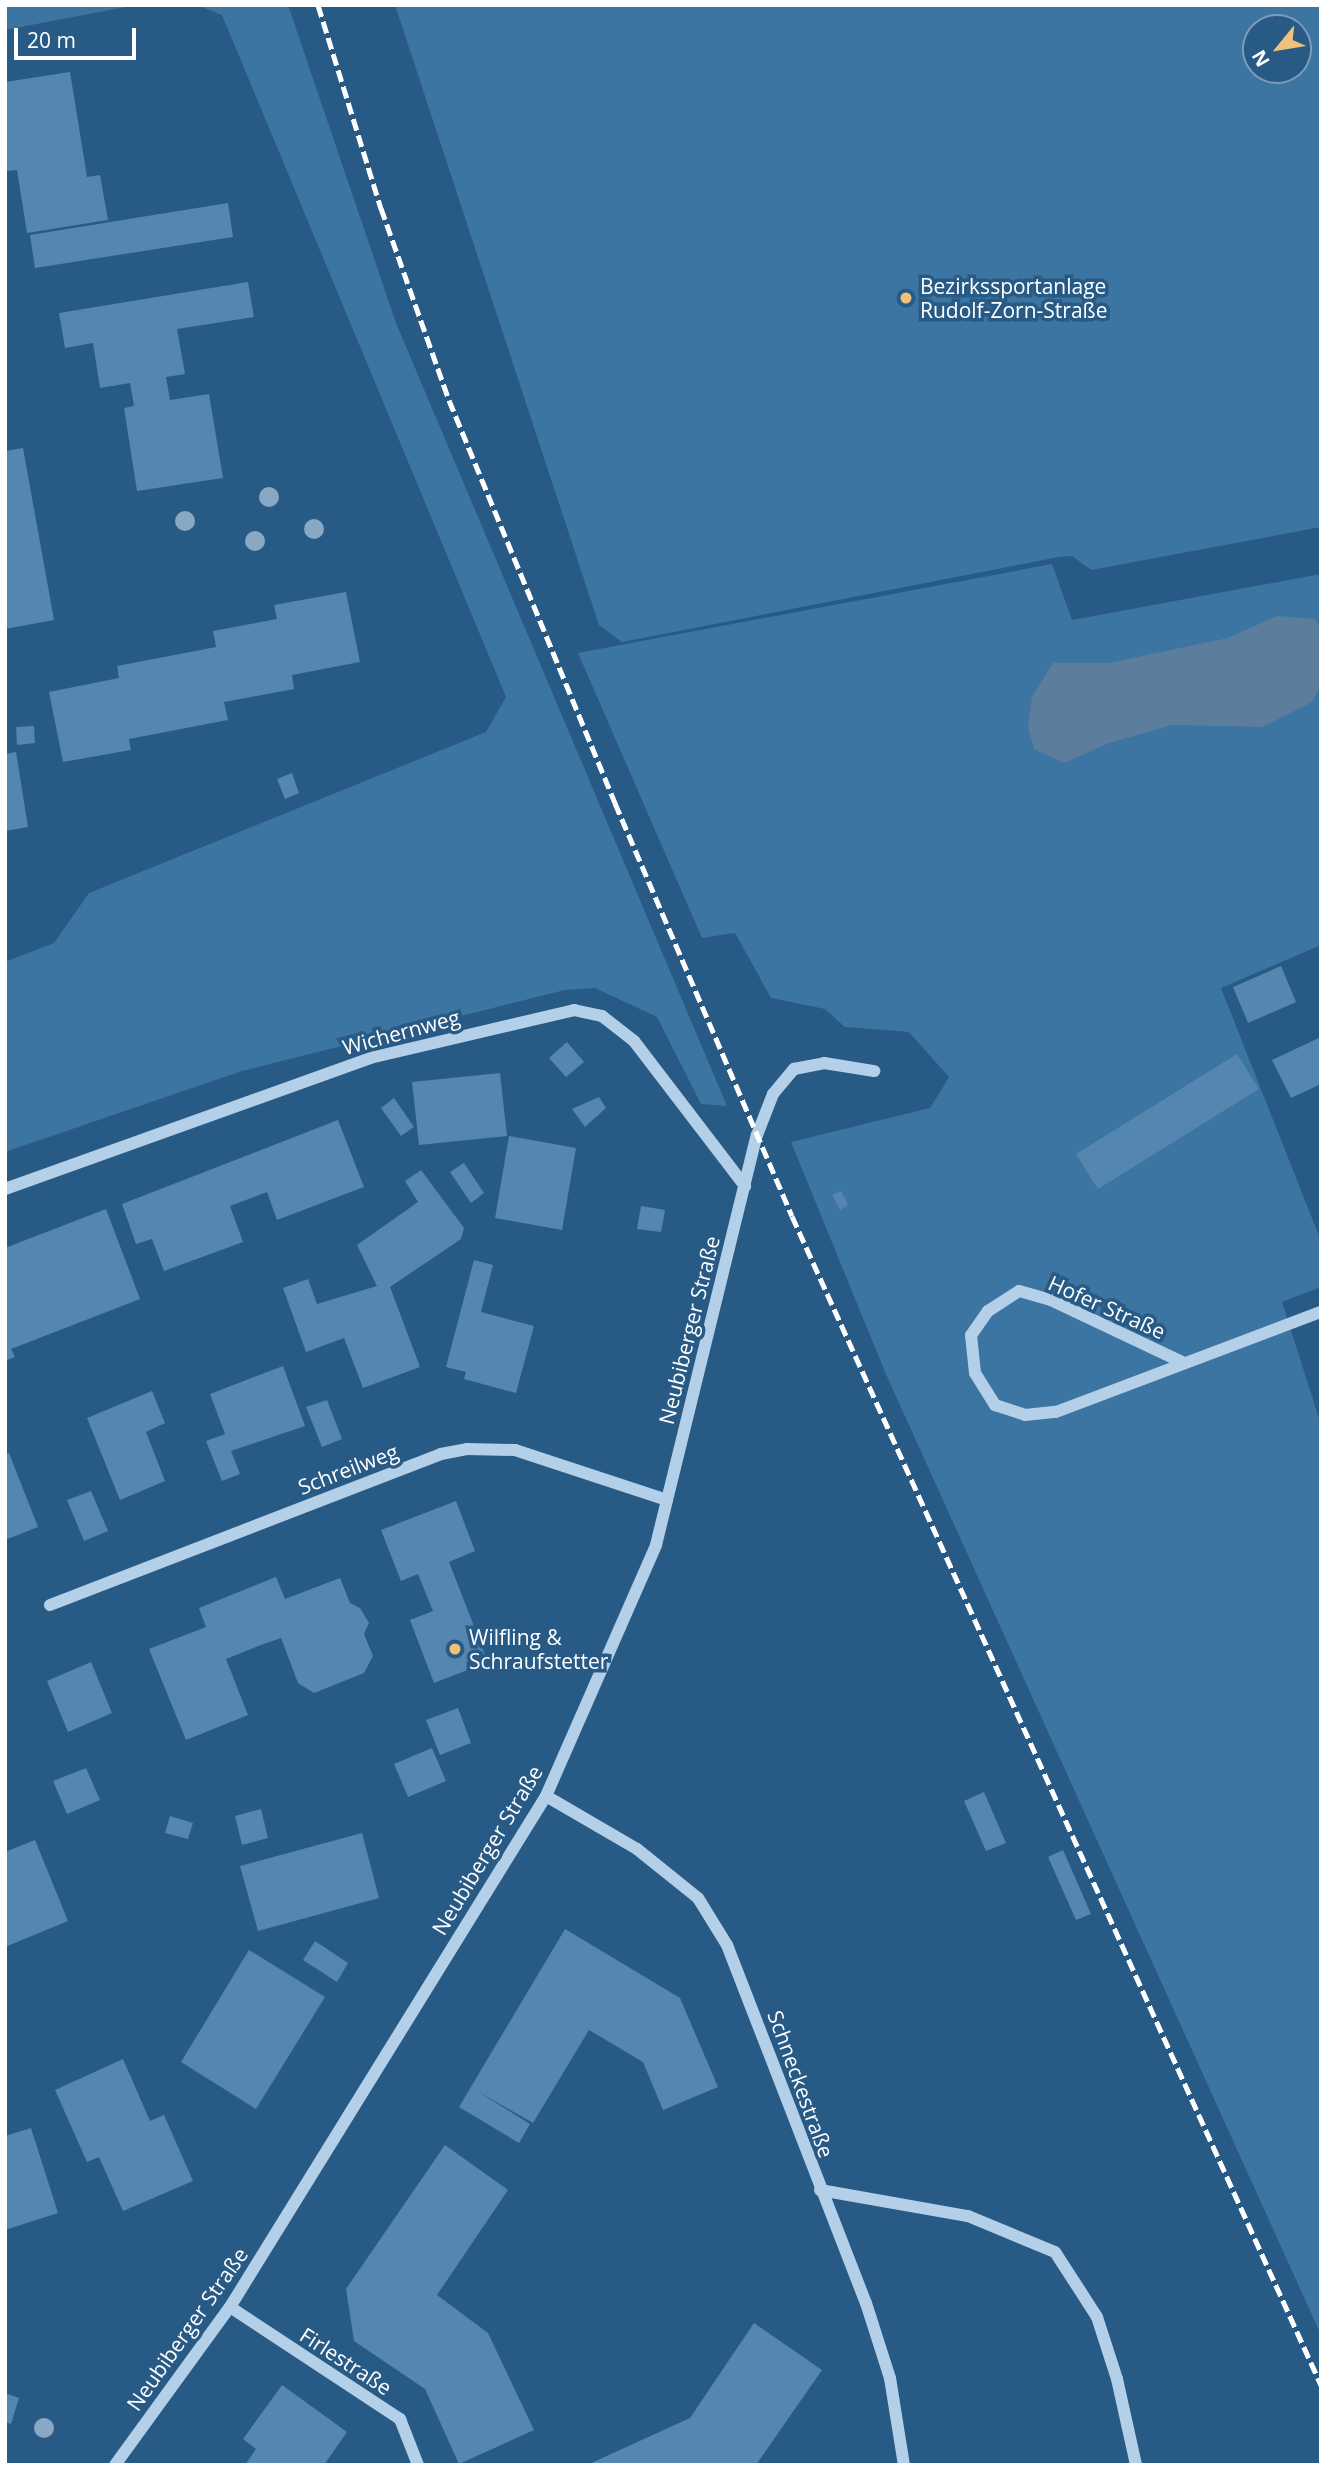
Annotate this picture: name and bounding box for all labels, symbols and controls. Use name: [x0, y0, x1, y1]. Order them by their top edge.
scale bar: [18, 14, 140, 58]
north arrow: [1242, 14, 1312, 84]
text: 20 m: [27, 26, 76, 54]
text: N: [1245, 45, 1276, 72]
place label: Bezirkssportanlage Rudolf-Zorn-Straße: [920, 273, 1107, 323]
marker: Bezirkssportanlage Rudolf-Zorn-Straße: [898, 290, 914, 306]
street label: Wichernweg: [340, 1004, 462, 1060]
street label: Neubiberger Straße: [653, 1233, 725, 1427]
street label: Hofer Straße: [1045, 1270, 1169, 1344]
street label: Schreilweg: [295, 1438, 401, 1500]
place label: Wilfling & Schraufstetter: [469, 1624, 608, 1674]
marker: Wilfling & Schraufstetter: [447, 1641, 463, 1657]
street label: Neubiberger Straße: [426, 1761, 548, 1939]
street label: Schneckestraße: [763, 2007, 839, 2161]
street label: Neubiberger Straße: [121, 2243, 253, 2415]
street label: Firlestraße: [295, 2322, 397, 2400]

